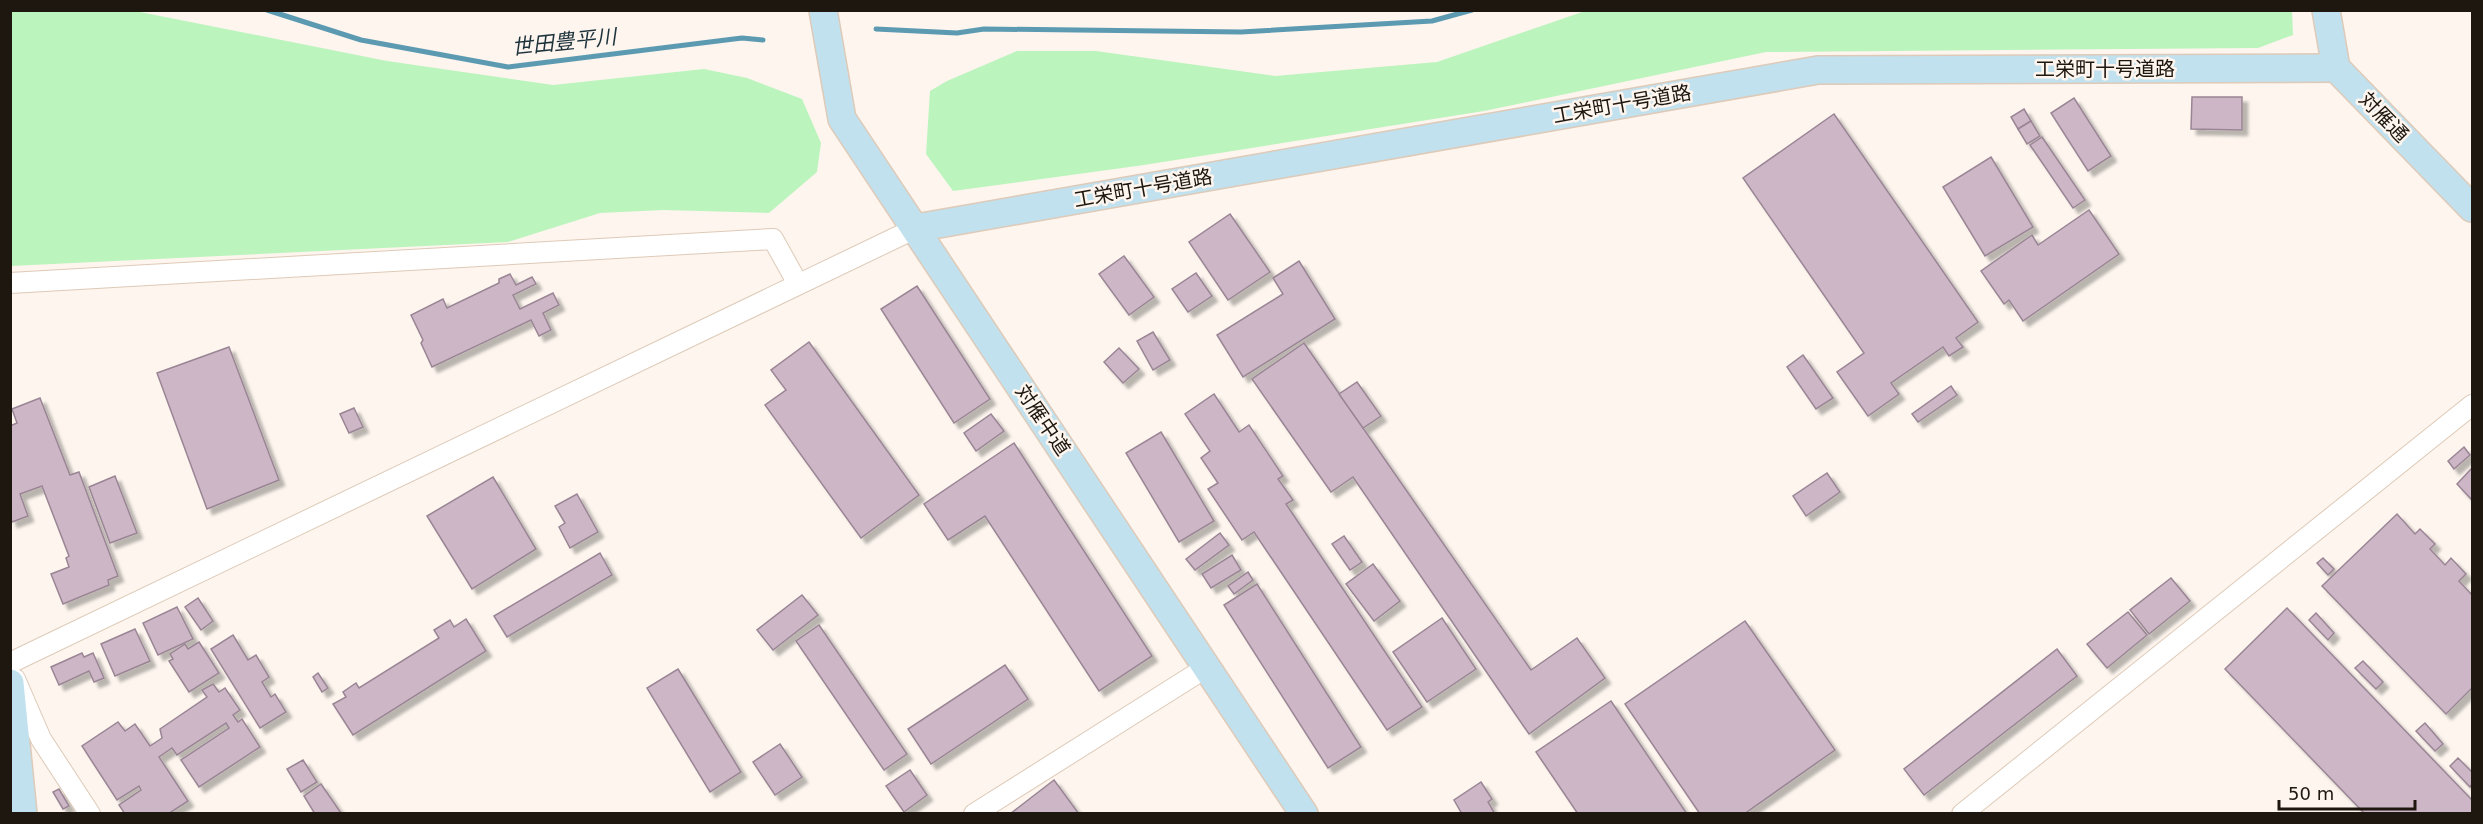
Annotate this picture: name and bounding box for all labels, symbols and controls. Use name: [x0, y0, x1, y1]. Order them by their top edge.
water label: 世田豊平川: [511, 24, 619, 59]
street label: 工栄町十号道路: [2035, 57, 2175, 81]
street label: 工栄町十号道路: [1551, 80, 1693, 128]
street label: 対雁通: [2355, 87, 2413, 147]
street label: 工栄町十号道路: [1072, 164, 1214, 212]
street label: 対雁中道: [1011, 380, 1075, 460]
scale bar: [2279, 773, 2416, 811]
text: 50 m: [2288, 783, 2334, 804]

